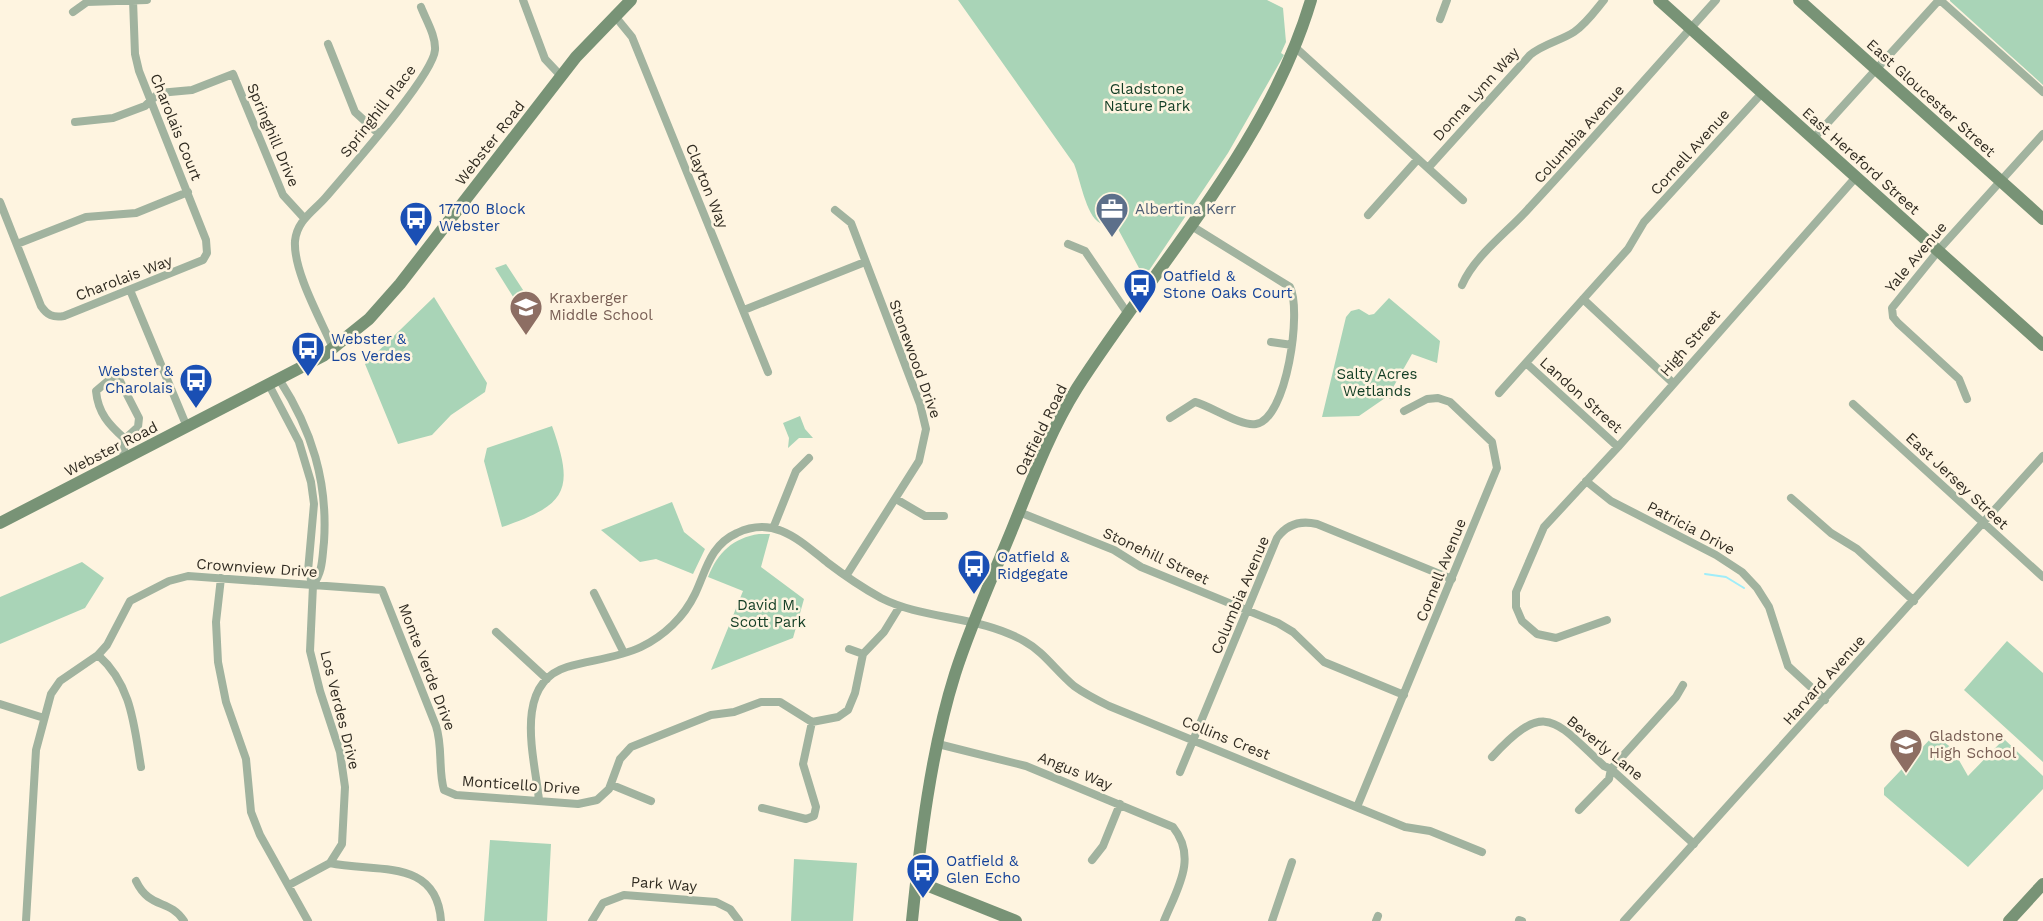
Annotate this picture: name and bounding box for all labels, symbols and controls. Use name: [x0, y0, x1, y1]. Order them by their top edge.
street label: East Gloucester Street: [1863, 35, 2000, 161]
street label: Donna Lynn Way: [1429, 43, 1523, 145]
street label: Springhill Place: [336, 61, 420, 161]
street label: Charolais Court: [146, 71, 206, 184]
park label: Gladstone Nature Park: [1104, 80, 1191, 115]
street label: Springhill Drive: [243, 81, 303, 189]
street label: Columbia Avenue: [1530, 81, 1628, 187]
street label: Webster Road: [451, 97, 529, 189]
street label: East Hereford Street: [1799, 104, 1924, 219]
street label: Cornell Avenue: [1647, 105, 1733, 199]
street label: Clayton Way: [682, 141, 732, 231]
office icon: Albertina Kerr: [1094, 191, 1130, 238]
bus stop icon: 17700 Block Webster: [398, 200, 434, 247]
place label: 17700 Block Webster: [439, 200, 526, 235]
place label: Albertina Kerr: [1135, 200, 1236, 218]
street label: Yale Avenue: [1881, 218, 1951, 296]
street label: Charolais Way: [73, 251, 175, 305]
bus stop icon: Oatfield & Stone Oaks Court: [1122, 267, 1158, 314]
place label: Oatfield & Stone Oaks Court: [1163, 267, 1293, 302]
school or university icon: Kraxberger Middle School: [508, 289, 544, 336]
place label: Kraxberger Middle School: [549, 289, 653, 324]
street label: Stonewood Drive: [885, 297, 945, 421]
street label: High Street: [1656, 305, 1724, 380]
bus stop icon: Webster & Los Verdes: [290, 330, 326, 377]
place label: Webster & Los Verdes: [331, 330, 411, 365]
street label: Landon Street: [1536, 353, 1626, 437]
place label: Webster & Charolais: [98, 362, 174, 397]
bus stop icon: Webster & Charolais: [178, 362, 214, 409]
park label: Salty Acres Wetlands: [1336, 365, 1418, 400]
street label: Oatfield Road: [1011, 381, 1071, 479]
street label: Webster Road: [61, 418, 161, 480]
street label: East Jersey Street: [1902, 429, 2013, 534]
street label: Patricia Drive: [1644, 497, 1738, 559]
street label: Cornell Avenue: [1412, 516, 1470, 624]
street label: Stonehill Street: [1100, 524, 1213, 589]
street label: Columbia Avenue: [1207, 533, 1273, 657]
bus stop icon: Oatfield & Ridgegate: [956, 548, 992, 595]
place label: Oatfield & Ridgegate: [997, 548, 1070, 583]
street label: Crownview Drive: [196, 555, 318, 581]
park label: David M. Scott Park: [730, 596, 806, 631]
street label: Monte Verde Drive: [395, 601, 459, 733]
street label: Harvard Avenue: [1779, 631, 1869, 729]
street label: Los Verdes Drive: [316, 649, 364, 771]
street label: Collins Crest: [1179, 712, 1274, 764]
street label: Beverly Lane: [1563, 712, 1647, 784]
school or university icon: Gladstone High School: [1888, 727, 1924, 774]
place label: Gladstone High School: [1929, 727, 2017, 762]
street label: Angus Way: [1035, 748, 1115, 794]
street label: Monticello Drive: [461, 772, 581, 798]
bus stop icon: Oatfield & Glen Echo: [905, 852, 941, 899]
place label: Oatfield & Glen Echo: [946, 852, 1020, 887]
street label: Park Way: [630, 873, 698, 895]

